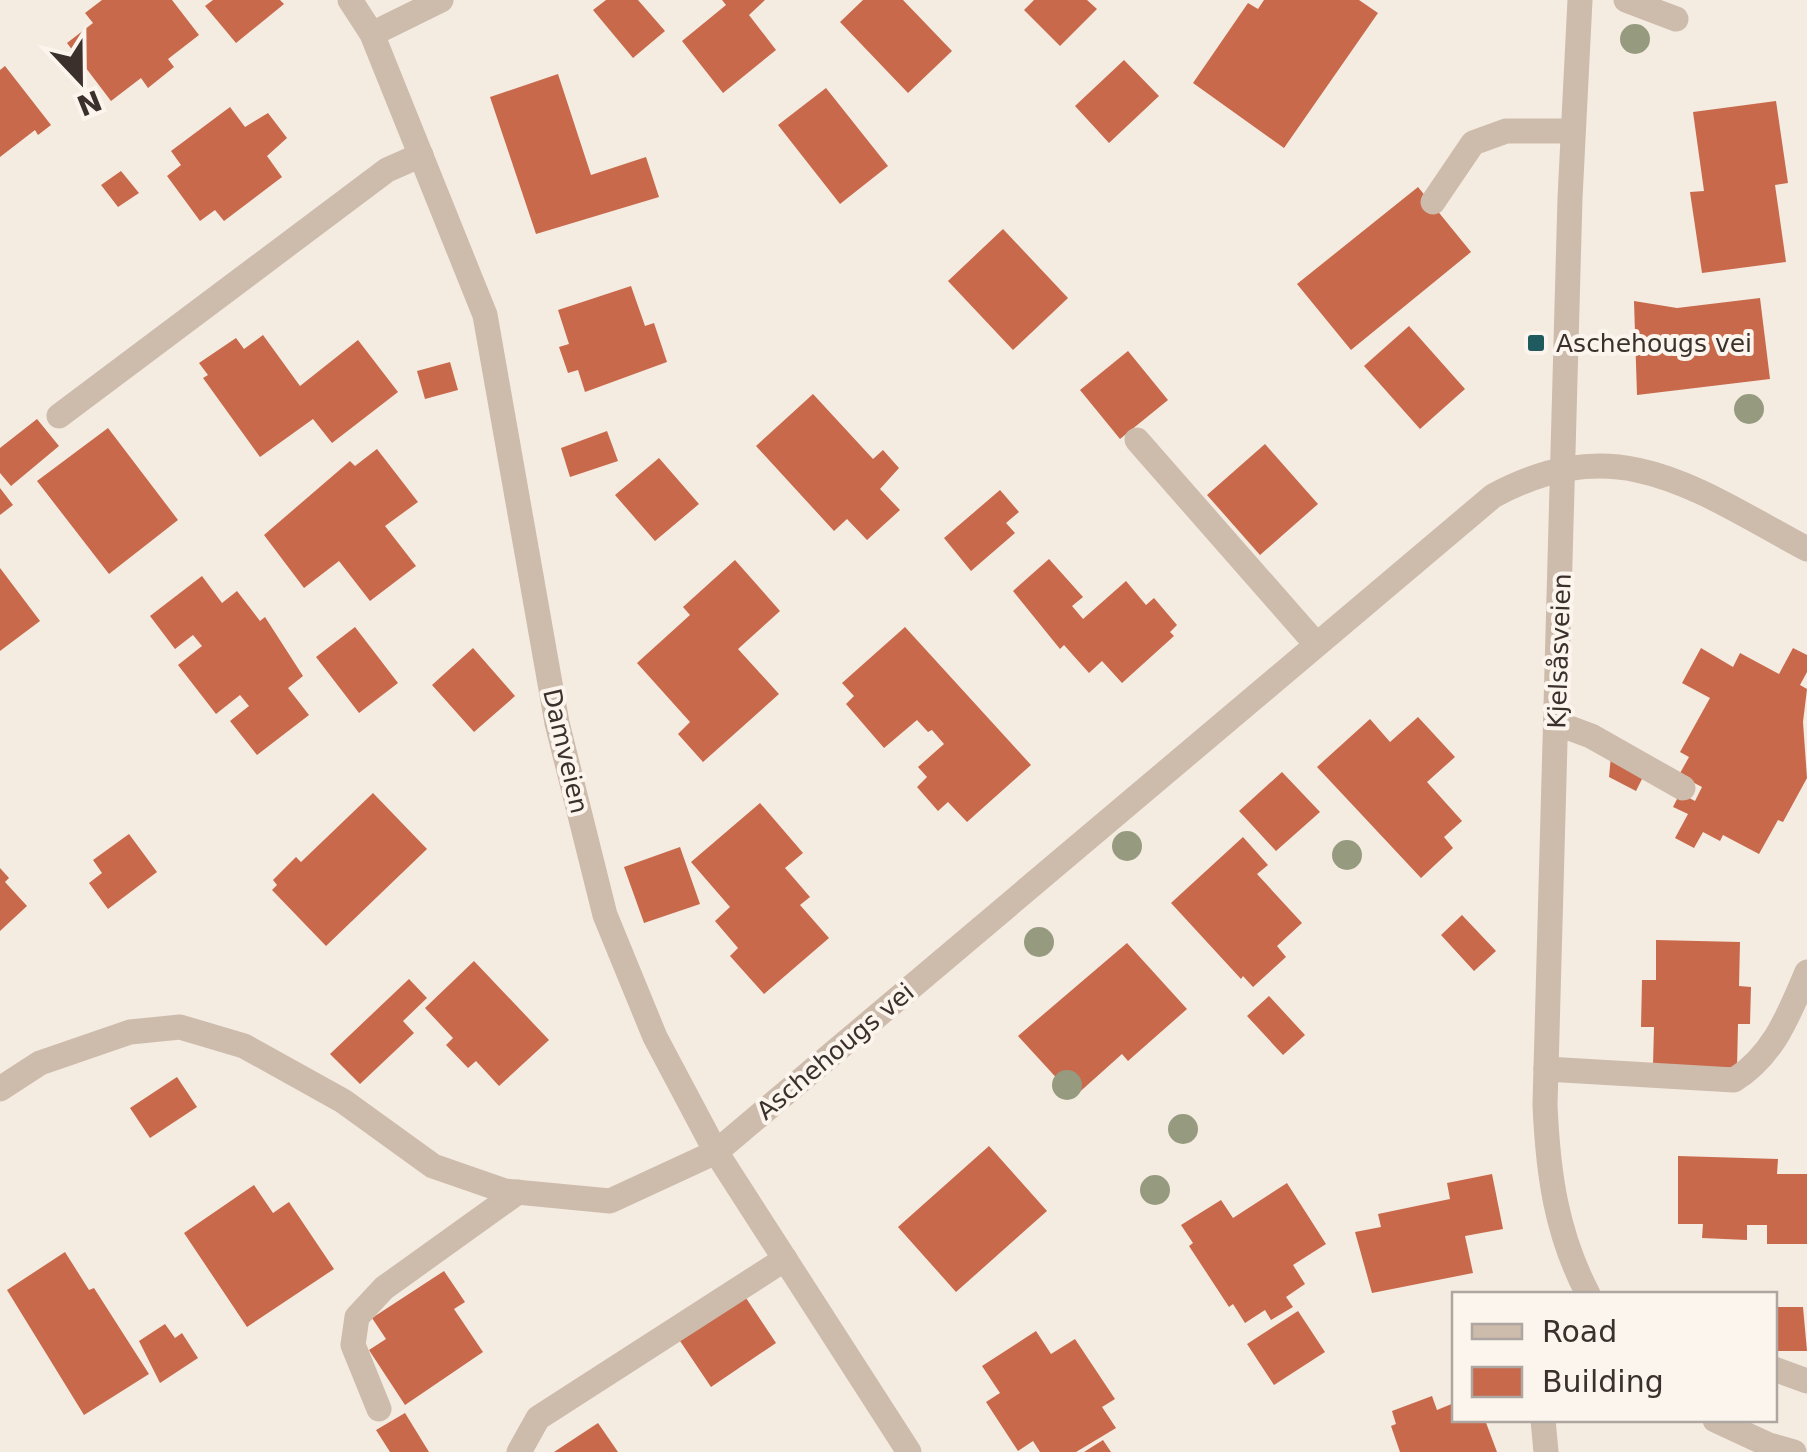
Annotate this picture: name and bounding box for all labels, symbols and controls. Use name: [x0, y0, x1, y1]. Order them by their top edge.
north arrow: [30, 30, 130, 130]
text: N: [72, 83, 106, 122]
place label: Aschehougs vei: [1556, 329, 1752, 358]
marker: Aschehougs vei: [1525, 332, 1547, 354]
street label: Kjelsåsveien: [1542, 573, 1577, 729]
street label: Damveien: [537, 686, 594, 816]
street label: Aschehougs vei: [751, 977, 920, 1125]
legend: [1452, 1292, 1777, 1422]
text: Road: [1542, 1314, 1617, 1349]
text: Building: [1542, 1364, 1664, 1399]

